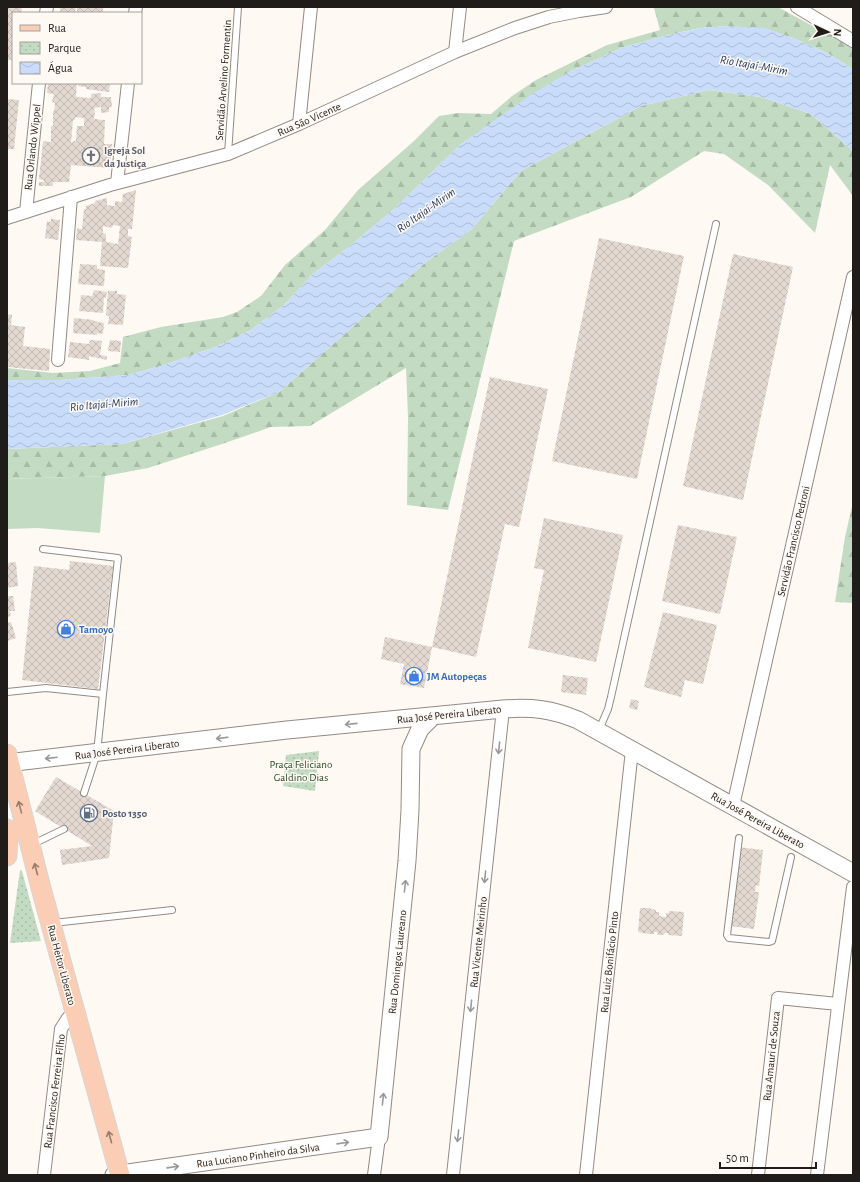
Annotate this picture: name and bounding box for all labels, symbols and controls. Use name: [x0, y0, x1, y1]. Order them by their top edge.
legend: [12, 12, 142, 84]
north arrow: [808, 12, 848, 52]
street label: Servidão Arvelino Formentin: [214, 19, 233, 141]
text: Rua: [48, 22, 67, 34]
text: N: [832, 28, 843, 37]
text: Parque: [48, 42, 81, 54]
water label: Rio Itajaí-Mirim: [719, 53, 789, 78]
text: Água: [48, 61, 73, 74]
street label: Rua São Vicente: [276, 101, 342, 138]
street label: Rua Orlando Wippel: [22, 103, 42, 191]
place label: Igreja Sol da Justiça: [104, 145, 147, 169]
church icon: Igreja Sol da Justiça: [81, 146, 101, 166]
water label: Rio Itajaí-Mirim: [394, 185, 458, 235]
water label: Rio Itajaí-Mirim: [69, 395, 139, 414]
street label: Servidão Francisco Pedroni: [775, 485, 812, 597]
shop icon: Tamoyo: [56, 619, 76, 639]
place label: Tamoyo: [79, 624, 114, 635]
shop icon: JM Autopeças: [404, 666, 424, 686]
place label: JM Autopeças: [427, 671, 487, 682]
street label: Rua José Pereira Liberato: [396, 704, 502, 725]
one-way arrow: [345, 720, 358, 728]
one-way arrow: [216, 734, 229, 742]
street label: Rua José Pereira Liberato: [74, 738, 180, 761]
one-way arrow: [495, 741, 503, 754]
one-way arrow: [45, 754, 58, 762]
park label: Praça Feliciano Galdino Dias: [270, 759, 332, 783]
street label: Rua José Pereira Liberato: [709, 790, 806, 851]
one-way arrow: [16, 801, 24, 814]
fuel station icon: Posto 1350: [79, 803, 99, 823]
place label: Posto 1350: [102, 808, 148, 819]
one-way arrow: [32, 862, 39, 875]
one-way arrow: [481, 870, 489, 883]
one-way arrow: [401, 880, 408, 893]
street label: Rua Vicente Meirinho: [468, 896, 489, 988]
street label: Rua Domingos Laureano: [387, 910, 408, 1015]
street label: Rua Luiz Bonifácio Pinto: [599, 911, 620, 1013]
street label: Rua Heitor Liberato: [46, 924, 78, 1006]
one-way arrow: [468, 999, 475, 1012]
street label: Rua Amauri de Souza: [761, 1011, 782, 1101]
street label: Rua Francisco Ferreira Filho: [42, 1033, 67, 1149]
one-way arrow: [379, 1093, 387, 1106]
one-way arrow: [454, 1129, 461, 1142]
one-way arrow: [106, 1131, 113, 1144]
one-way arrow: [336, 1139, 349, 1147]
street label: Rua Luciano Pinheiro da Silva: [196, 1141, 320, 1170]
scale bar: [720, 1144, 816, 1170]
text: 50 m: [726, 1152, 749, 1164]
one-way arrow: [166, 1163, 179, 1171]

